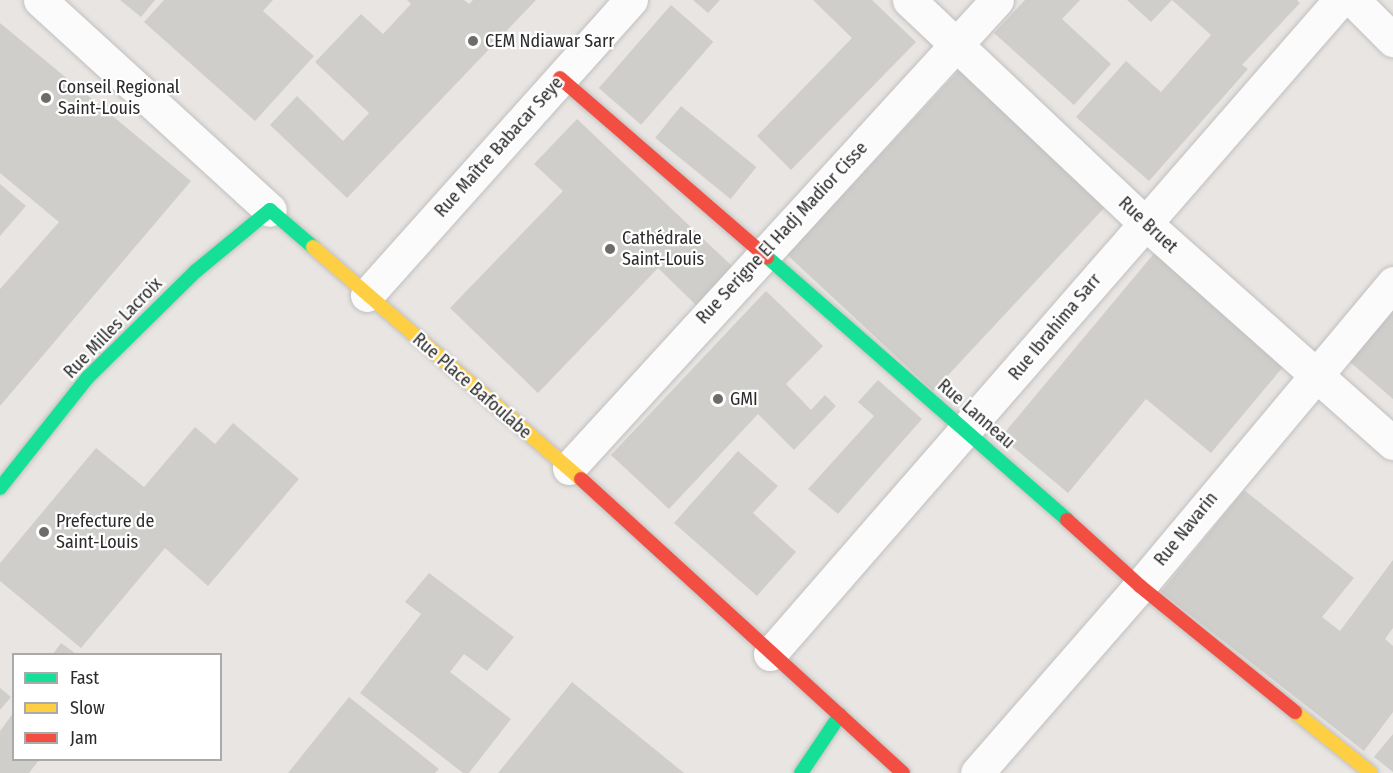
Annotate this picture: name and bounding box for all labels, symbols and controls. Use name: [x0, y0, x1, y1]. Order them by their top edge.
place label: CEM Ndiawar Sarr: [485, 30, 615, 52]
marker: CEM Ndiawar Sarr: [466, 34, 480, 48]
street label: Rue Maître Babacar Seye: [430, 72, 568, 222]
place label: Conseil Regional Saint-Louis: [58, 77, 180, 119]
marker: Conseil Regional Saint-Louis: [39, 91, 53, 105]
street label: Rue Serigne El Hadj Madior Cisse: [692, 137, 872, 329]
street label: Rue Bruet: [1114, 192, 1182, 258]
place label: Cathédrale Saint-Louis: [622, 228, 704, 270]
marker: Cathédrale Saint-Louis: [603, 242, 617, 256]
street label: Rue Ibrahima Sarr: [1004, 269, 1106, 385]
street label: Rue Milles Lacroix: [59, 273, 167, 383]
street label: Rue Place Bafoulabe: [408, 329, 536, 443]
street label: Rue Lanneau: [933, 375, 1019, 453]
place label: GMI: [730, 388, 758, 410]
marker: GMI: [711, 392, 725, 406]
street label: Rue Navarin: [1150, 488, 1222, 570]
place label: Prefecture de Saint-Louis: [56, 511, 154, 554]
marker: Prefecture de Saint-Louis: [37, 525, 51, 539]
legend: [12, 653, 222, 761]
text: Fast: [70, 667, 99, 689]
text: Slow: [70, 697, 105, 719]
text: Jam: [70, 727, 98, 749]

